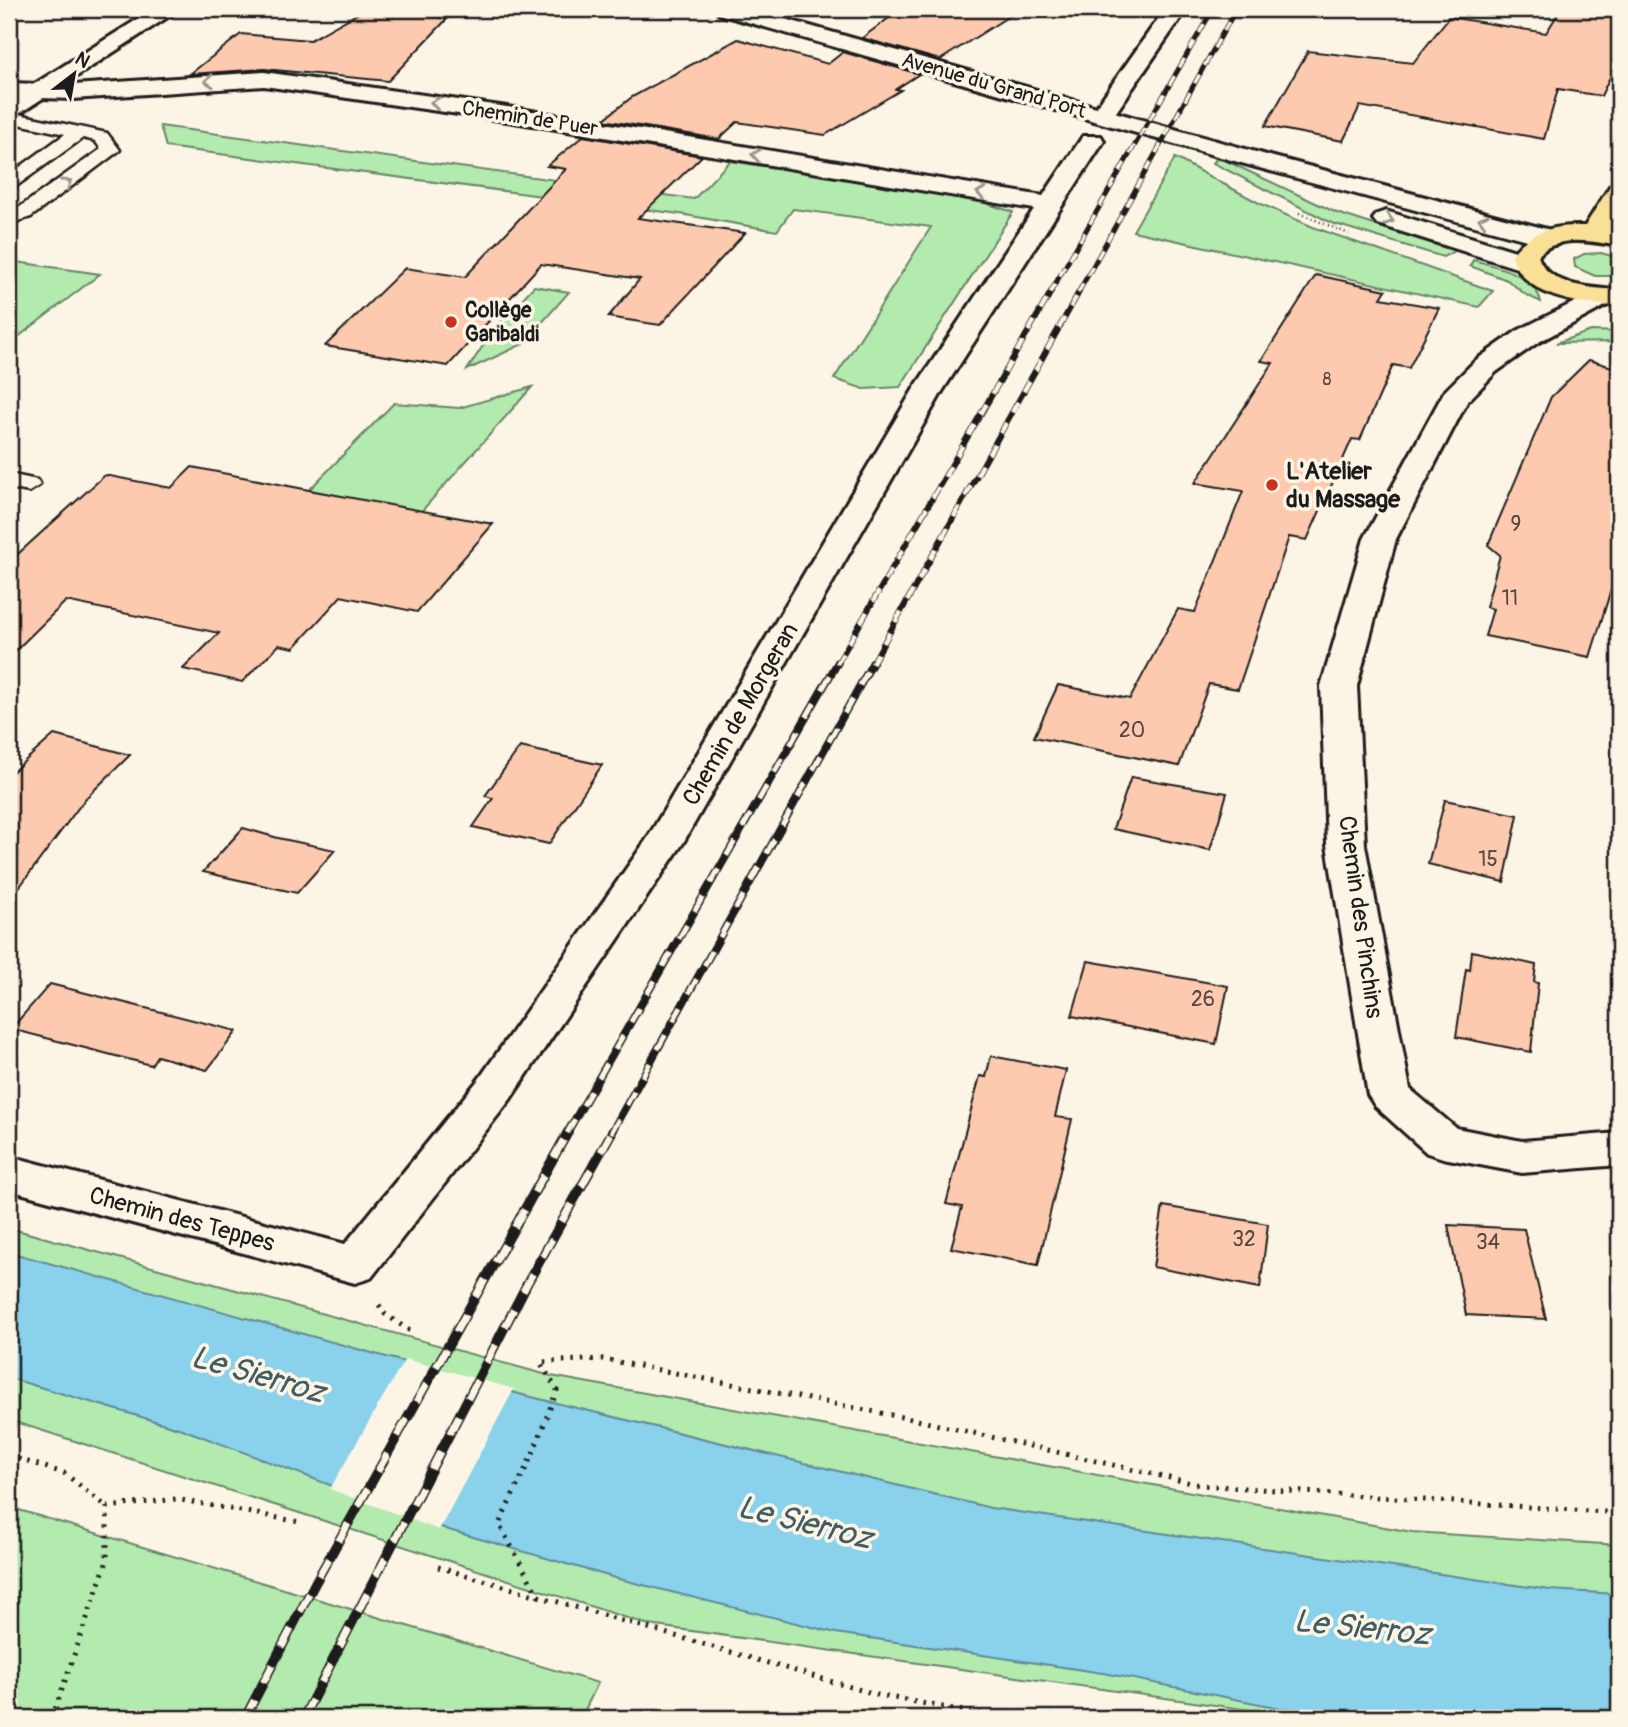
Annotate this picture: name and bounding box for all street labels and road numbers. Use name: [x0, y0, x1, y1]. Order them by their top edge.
street label: Avenue du Grand Port: [899, 46, 1090, 125]
street label: Chemin de Puer: [460, 94, 600, 143]
street label: Chemin de Morgeran: [676, 618, 805, 811]
street label: Chemin des Pinchins: [1332, 814, 1389, 1020]
street label: Chemin des Teppes: [86, 1181, 278, 1258]

